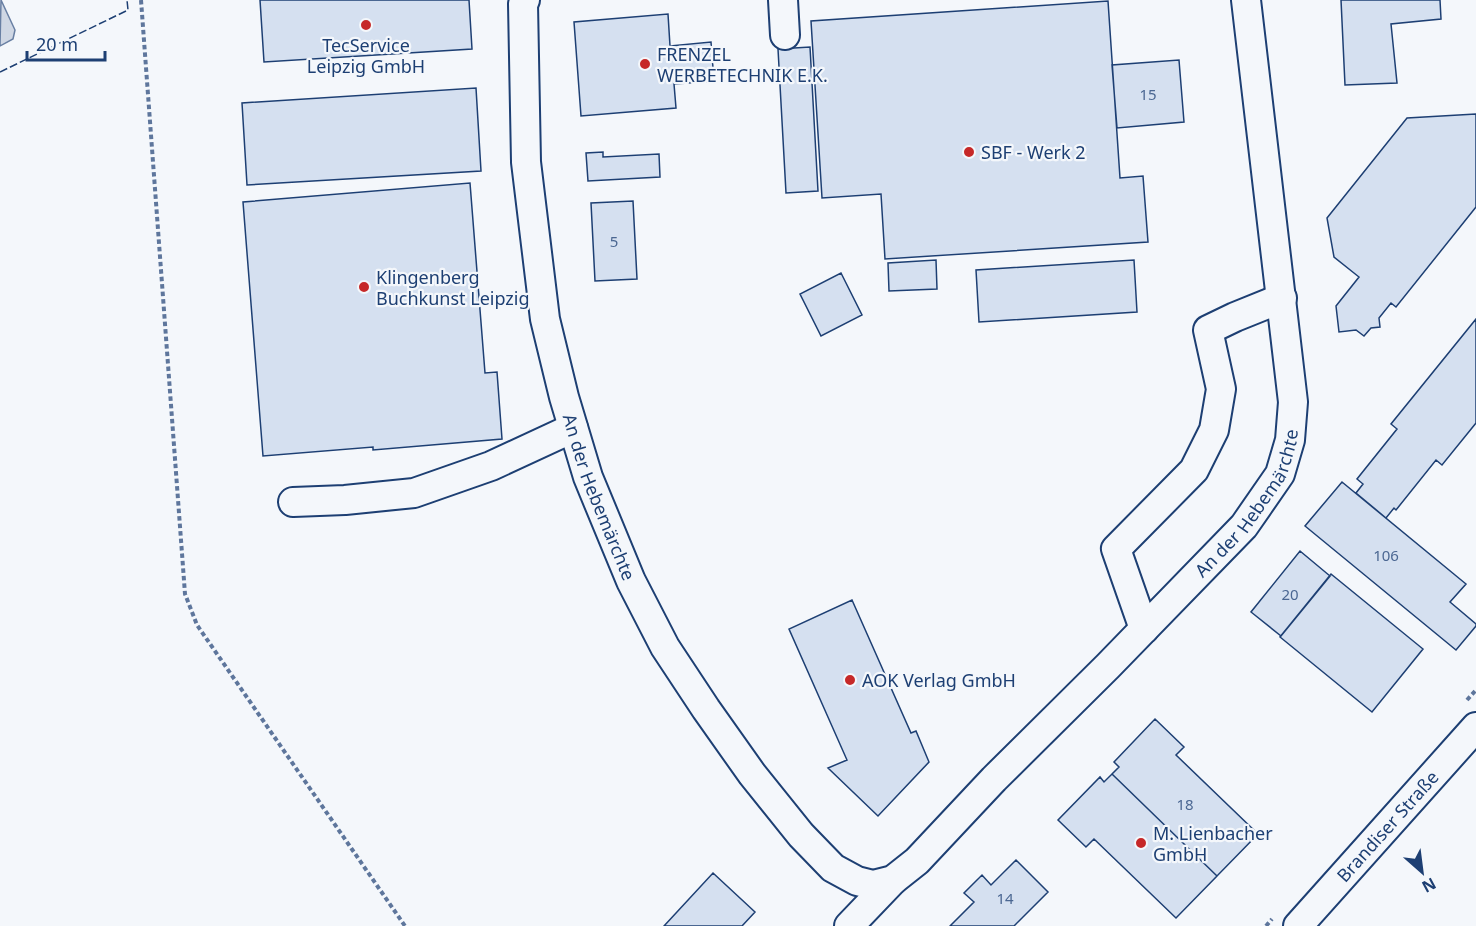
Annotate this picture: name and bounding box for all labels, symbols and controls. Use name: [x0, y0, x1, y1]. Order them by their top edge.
marker: TecService Leipzig GmbH: [359, 18, 373, 32]
scale bar: [27, 24, 105, 62]
text: 20 m: [36, 32, 78, 56]
place label: TecService Leipzig GmbH: [307, 33, 425, 78]
place label: FRENZEL WERBETECHNIK E.K.: [657, 42, 828, 87]
marker: FRENZEL WERBETECHNIK E.K.: [638, 57, 652, 71]
house number: 15: [1139, 84, 1157, 104]
place label: SBF - Werk 2: [981, 140, 1086, 164]
marker: SBF - Werk 2: [962, 145, 976, 159]
house number: 5: [610, 231, 618, 251]
place label: Klingenberg Buchkunst Leipzig: [376, 265, 530, 310]
marker: Klingenberg Buchkunst Leipzig: [357, 280, 371, 294]
street label: An der Hebemärchte: [558, 411, 641, 584]
street label: An der Hebemärchte: [1189, 428, 1303, 582]
house number: 106: [1373, 545, 1399, 565]
house number: 20: [1281, 584, 1299, 604]
place label: AOK Verlag GmbH: [862, 668, 1016, 692]
marker: AOK Verlag GmbH: [843, 673, 857, 687]
street label: Brandiser Straße: [1331, 765, 1444, 887]
house number: 18: [1176, 794, 1194, 814]
place label: M. Lienbacher GmbH: [1153, 821, 1273, 866]
marker: M. Lienbacher GmbH: [1134, 836, 1148, 850]
north arrow: [1392, 842, 1452, 902]
text: N: [1418, 872, 1440, 898]
house number: 14: [996, 888, 1014, 908]

